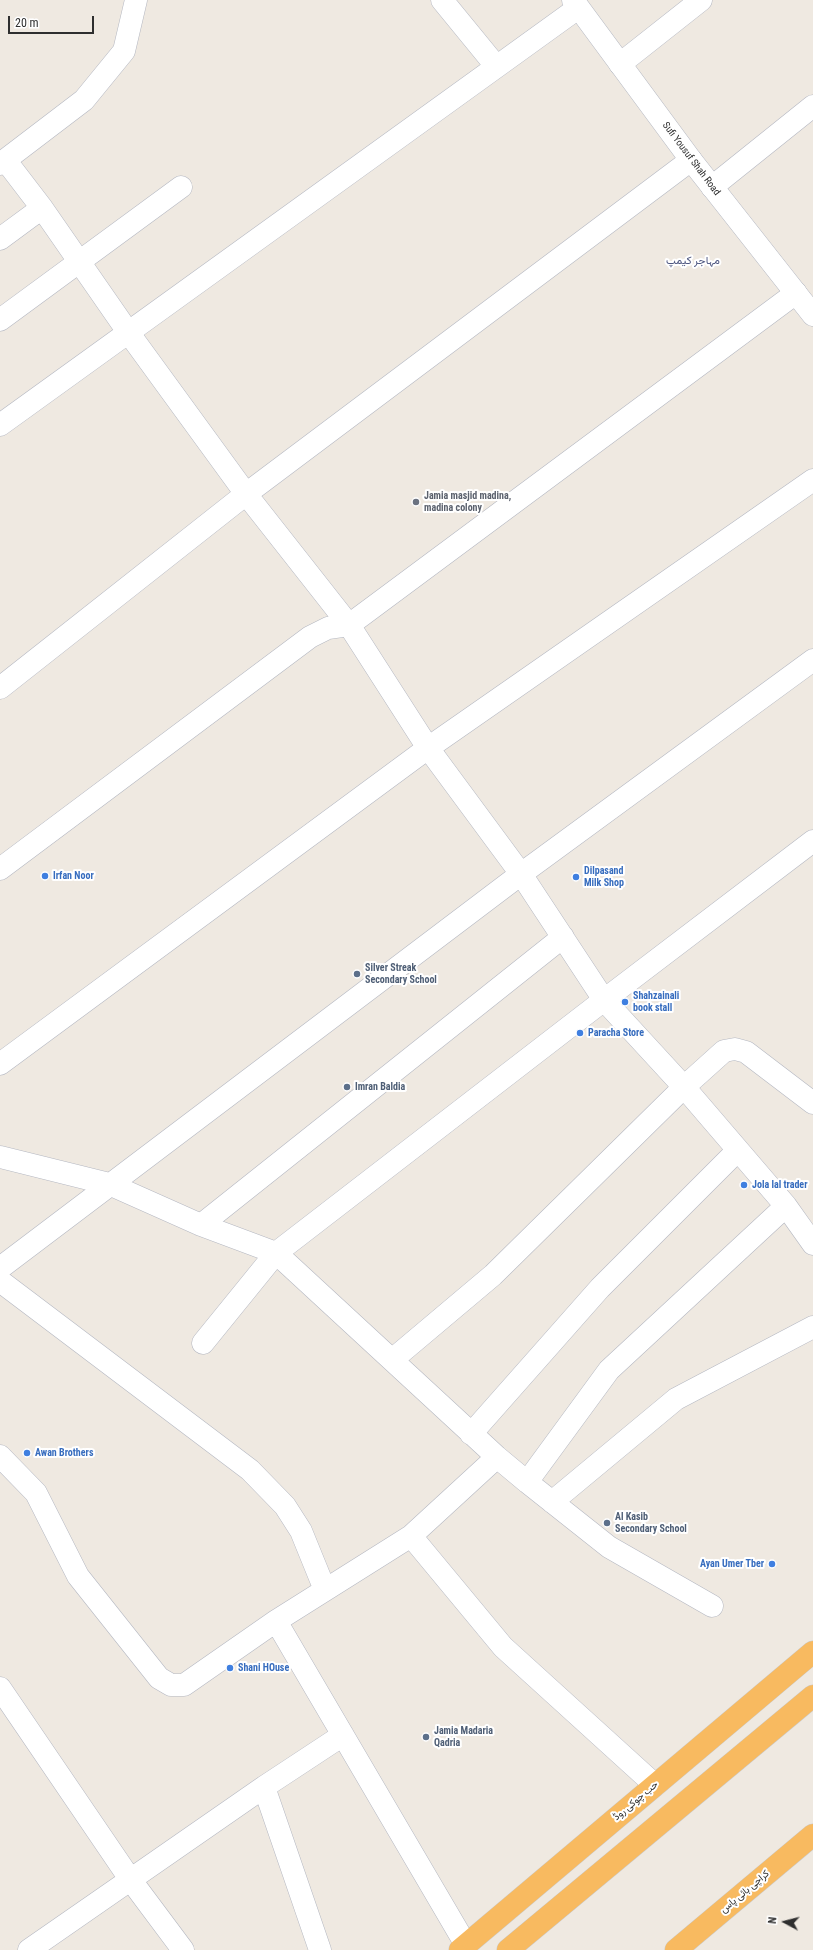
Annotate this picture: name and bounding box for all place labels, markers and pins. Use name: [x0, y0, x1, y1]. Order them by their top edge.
place label: Jamia masjid madina, madina colony: [424, 490, 511, 514]
marker: Jamia masjid madina, madina colony: [411, 497, 421, 507]
place label: Dilpasand Milk Shop: [584, 865, 624, 888]
place label: Irfan Noor: [53, 870, 94, 882]
marker: Irfan Noor: [40, 871, 50, 881]
marker: Dilpasand Milk Shop: [571, 872, 581, 882]
place label: Silver Streak Secondary School: [365, 962, 437, 986]
marker: Silver Streak Secondary School: [352, 969, 362, 979]
place label: Shahzainali book stall: [633, 990, 679, 1014]
marker: Shahzainali book stall: [620, 997, 630, 1007]
place label: Paracha Store: [588, 1027, 644, 1039]
marker: Paracha Store: [575, 1028, 585, 1038]
place label: Imran Baldia: [355, 1081, 405, 1093]
marker: Imran Baldia: [342, 1082, 352, 1092]
place label: Jola lal trader: [752, 1179, 807, 1191]
marker: Jola lal trader: [739, 1180, 749, 1190]
place label: Awan Brothers: [35, 1447, 93, 1459]
marker: Awan Brothers: [22, 1448, 32, 1458]
place label: Al Kasib Secondary School: [615, 1511, 687, 1534]
marker: Al Kasib Secondary School: [602, 1518, 612, 1528]
place label: Ayan Umer Tber: [700, 1558, 764, 1570]
marker: Ayan Umer Tber: [767, 1559, 777, 1569]
place label: Shani HOuse: [238, 1662, 289, 1674]
marker: Shani HOuse: [225, 1663, 235, 1673]
place label: Jamia Madaria Qadria: [434, 1725, 493, 1748]
marker: Jamia Madaria Qadria: [421, 1732, 431, 1742]

